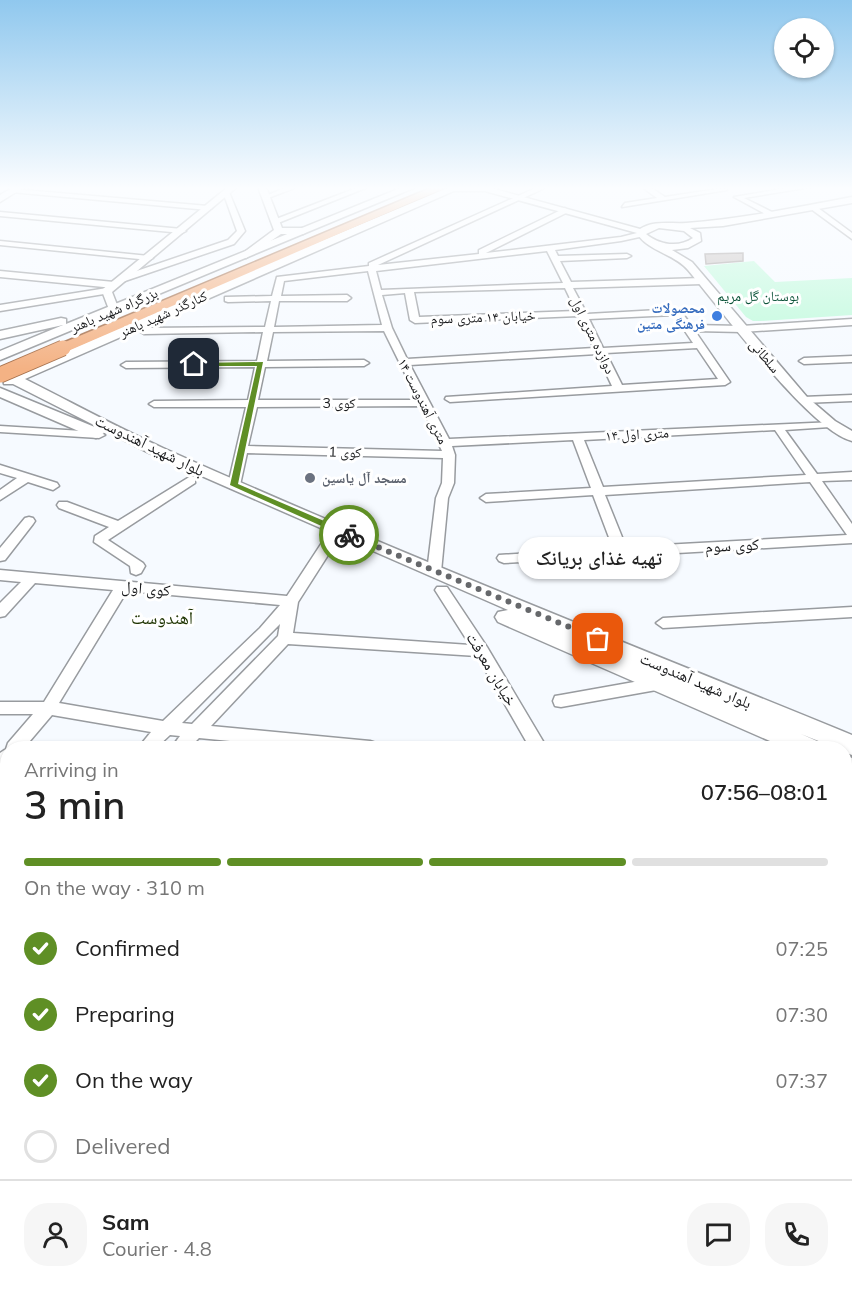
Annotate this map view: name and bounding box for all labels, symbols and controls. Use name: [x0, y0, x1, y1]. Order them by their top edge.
map controls: [774, 18, 834, 78]
button: locate: [774, 18, 834, 78]
street label: بزرگراه شهید باهنر: [67, 283, 161, 337]
street label: کنارگذر شهید باهنر: [115, 286, 210, 342]
park label: بوستان گل مریم: [717, 287, 799, 306]
street label: دوازده متری اول: [567, 293, 620, 377]
place label: محصولات فرهنگی متین: [637, 299, 705, 333]
street label: خیابان ۱۴ متری سوم: [430, 306, 536, 329]
marker: محصولات فرهنگی متین: [710, 309, 724, 323]
street label: سلطانی: [746, 335, 784, 377]
pin: [168, 338, 219, 389]
icon: home: [177, 347, 210, 380]
street label: ۱۴ متری آهندوست: [394, 355, 452, 447]
street label: کوی 3: [322, 394, 356, 412]
street label: بلوار شهید آهندوست: [92, 410, 208, 480]
street label: ۱۴ متری اول: [605, 423, 669, 445]
street label: کوی 1: [328, 442, 362, 462]
place label: مسجد آل یاسین: [322, 469, 407, 487]
marker: مسجد آل یاسین: [303, 471, 317, 485]
courier: [319, 505, 379, 565]
icon: bike: [333, 519, 366, 552]
street label: کوی سوم: [704, 534, 760, 557]
callout: تهیه غذای بریانک: [517, 537, 679, 579]
text: تهیه غذای بریانک: [536, 545, 662, 570]
street label: کوی اول: [121, 576, 172, 601]
district label: آهندوست: [131, 606, 194, 629]
pin: [572, 613, 623, 664]
icon: bag: [581, 622, 614, 655]
street label: خیابان معرفت: [461, 629, 522, 710]
street label: بلوار شهید آهندوست: [637, 647, 755, 713]
text: Arriving in: [24, 757, 119, 782]
text: 07:56–08:01: [701, 778, 828, 806]
text: 3 min: [24, 780, 125, 829]
text: On the way · 310 m: [24, 875, 205, 900]
icon: check: [24, 932, 57, 965]
text: Confirmed: [75, 934, 180, 962]
text: 07:25: [775, 936, 828, 961]
icon: check: [24, 998, 57, 1031]
text: Preparing: [75, 1000, 175, 1028]
text: 07:30: [775, 1002, 828, 1027]
icon: check: [24, 1064, 57, 1097]
text: On the way: [75, 1066, 193, 1094]
text: 07:37: [775, 1068, 828, 1093]
text: Delivered: [75, 1132, 170, 1160]
button: person: [24, 1203, 87, 1266]
button: chat: [687, 1203, 750, 1266]
button: phone: [765, 1203, 828, 1266]
text: Sam: [102, 1208, 150, 1236]
text: Courier · 4.8: [102, 1236, 212, 1261]

